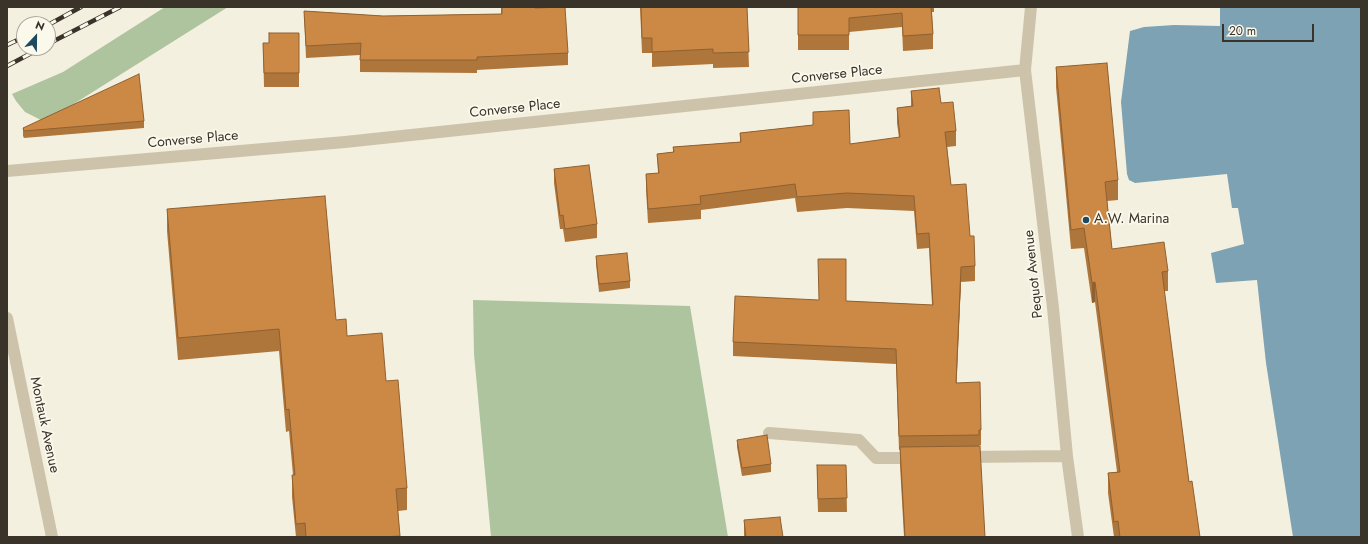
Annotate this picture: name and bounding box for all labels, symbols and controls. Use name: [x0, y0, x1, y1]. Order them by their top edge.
north arrow: [16, 16, 56, 56]
scale bar: [1224, 16, 1316, 42]
text: N: [33, 17, 47, 35]
text: 20 m: [1229, 22, 1256, 40]
street label: Converse Place: [791, 62, 883, 88]
street label: Converse Place: [469, 96, 561, 122]
street label: Converse Place: [147, 128, 239, 152]
place label: A.W. Marina: [1094, 212, 1169, 228]
marker: A.W. Marina: [1081, 215, 1091, 225]
street label: Pequot Avenue: [1021, 229, 1047, 319]
street label: Montauk Avenue: [26, 375, 62, 475]

